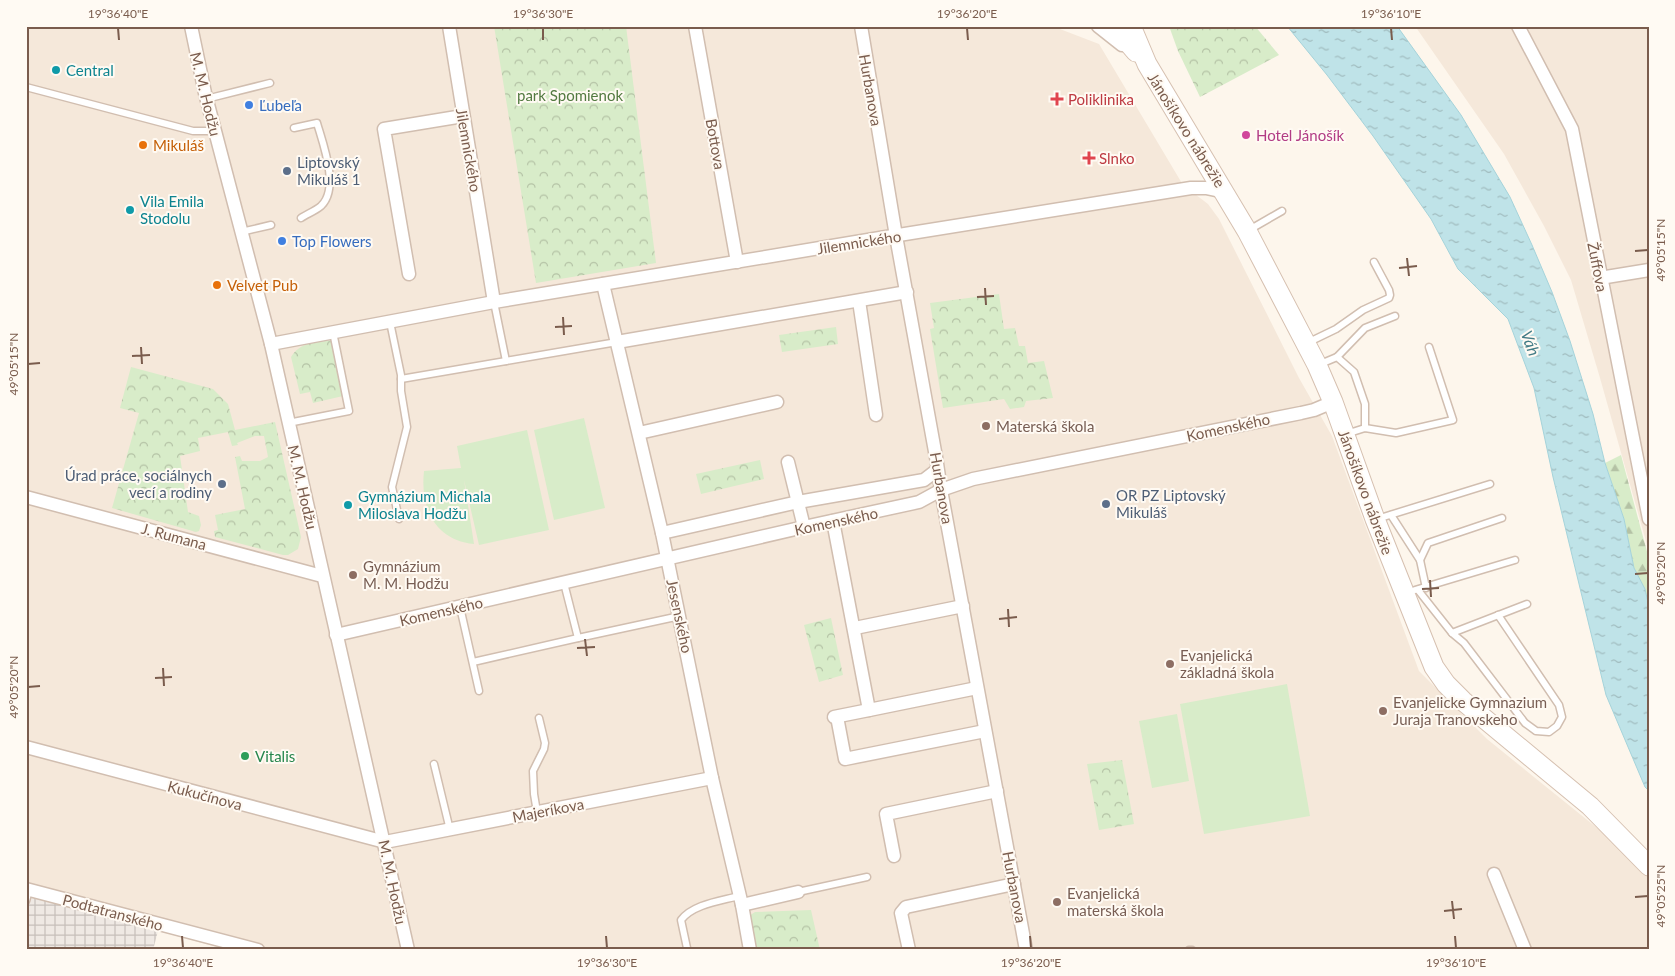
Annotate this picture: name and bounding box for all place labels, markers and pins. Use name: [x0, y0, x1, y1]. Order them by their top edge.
place label: Central: [66, 61, 114, 79]
marker: Central: [50, 64, 62, 76]
place label: Poliklinika: [1068, 90, 1134, 108]
marker: Poliklinika: [1050, 92, 1064, 106]
place label: Ľubeľa: [259, 96, 302, 114]
marker: Ľubeľa: [243, 99, 255, 111]
place label: Hotel Jánošík: [1256, 126, 1345, 144]
marker: Hotel Jánošík: [1240, 129, 1252, 141]
place label: Mikuláš: [153, 136, 204, 154]
marker: Mikuláš: [137, 139, 149, 151]
place label: Slnko: [1099, 149, 1135, 167]
marker: Slnko: [1083, 152, 1095, 164]
place label: Liptovský Mikuláš 1: [297, 153, 360, 188]
marker: Liptovský Mikuláš 1: [281, 165, 293, 177]
place label: Vila Emila Stodolu: [140, 192, 204, 227]
marker: Vila Emila Stodolu: [124, 204, 136, 216]
place label: Top Flowers: [292, 232, 372, 250]
marker: Top Flowers: [276, 235, 288, 247]
place label: Velvet Pub: [227, 276, 298, 294]
marker: Velvet Pub: [211, 279, 223, 291]
place label: Materská škola: [996, 417, 1094, 435]
marker: Materská škola: [980, 420, 992, 432]
place label: Úrad práce, sociálnych vecí a rodiny: [65, 466, 212, 501]
marker: Úrad práce, sociálnych vecí a rodiny: [216, 478, 228, 490]
place label: OR PZ Liptovský Mikuláš: [1116, 486, 1226, 521]
place label: Gymnázium Michala Miloslava Hodžu: [358, 487, 491, 522]
marker: OR PZ Liptovský Mikuláš: [1100, 498, 1112, 510]
marker: Gymnázium Michala Miloslava Hodžu: [342, 499, 354, 511]
place label: Gymnázium M. M. Hodžu: [363, 557, 449, 592]
marker: Gymnázium M. M. Hodžu: [347, 569, 359, 581]
place label: Evanjelická základná škola: [1180, 646, 1274, 681]
marker: Evanjelická základná škola: [1164, 658, 1176, 670]
place label: Evanjelicke Gymnazium Juraja Tranovskeho: [1393, 693, 1547, 728]
marker: Evanjelicke Gymnazium Juraja Tranovskeho: [1377, 705, 1389, 717]
place label: Vitalis: [255, 747, 295, 765]
marker: Vitalis: [239, 750, 251, 762]
place label: Evanjelická materská škola: [1067, 884, 1164, 919]
marker: Evanjelická materská škola: [1051, 896, 1063, 908]

